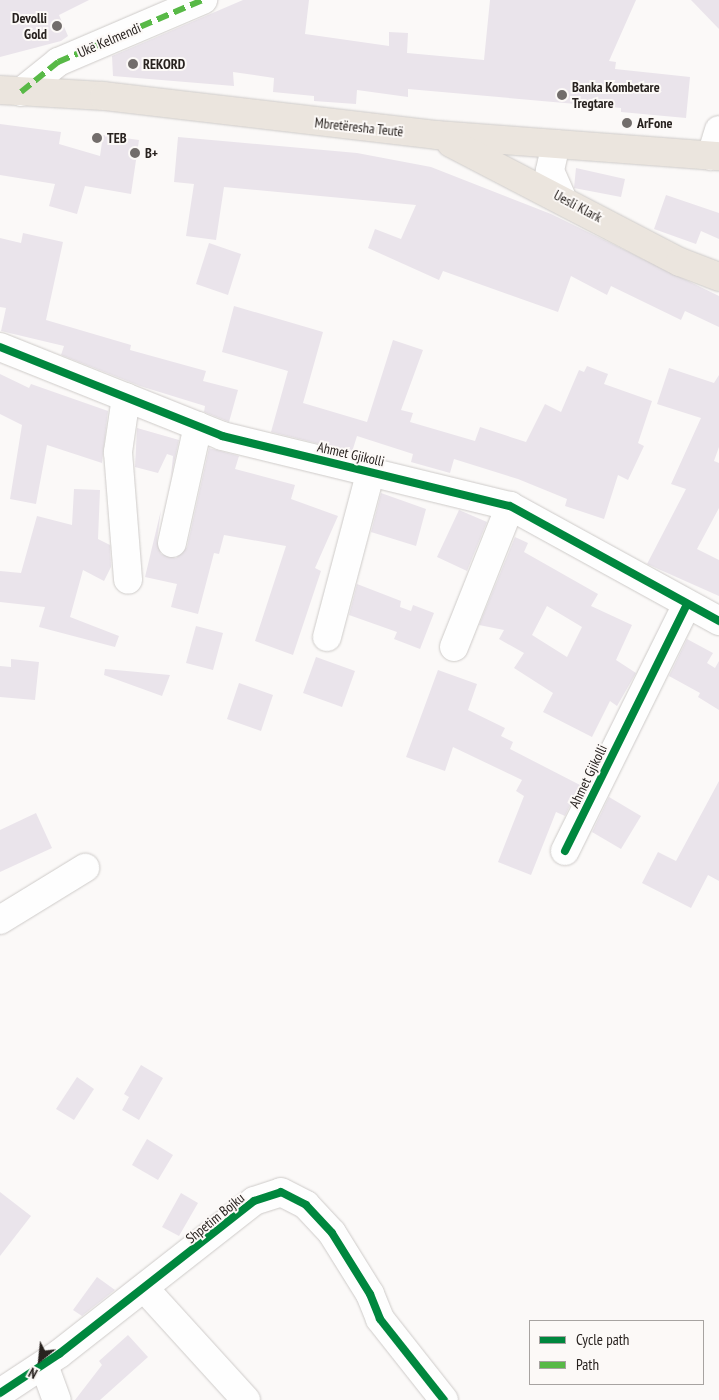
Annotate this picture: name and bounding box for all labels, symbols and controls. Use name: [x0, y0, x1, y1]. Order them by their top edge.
place label: Devolli Gold: [12, 10, 47, 42]
street label: Ukë Kelmendi: [75, 19, 143, 61]
marker: Devolli Gold: [51, 20, 63, 32]
place label: REKORD: [143, 56, 185, 72]
marker: REKORD: [127, 58, 139, 70]
place label: Banka Kombetare Tregtare: [572, 79, 660, 111]
marker: Banka Kombetare Tregtare: [556, 89, 568, 101]
street label: Mbretëresha Teutë: [314, 114, 404, 140]
place label: ArFone: [637, 115, 672, 131]
marker: ArFone: [621, 117, 633, 129]
place label: TEB: [107, 130, 127, 146]
marker: TEB: [91, 132, 103, 144]
place label: B+: [145, 145, 158, 161]
marker: B+: [129, 147, 141, 159]
street label: Uesli Klark: [551, 186, 605, 226]
street label: Ahmet Gjikolli: [316, 438, 386, 470]
street label: Ahmet Gjikolli: [565, 742, 611, 810]
street label: Shpetim Bojku: [182, 1189, 248, 1247]
legend: [529, 1320, 704, 1385]
text: Cycle path: [576, 1330, 629, 1349]
north arrow: [15, 1335, 65, 1385]
text: Path: [576, 1355, 599, 1374]
text: N: [25, 1364, 41, 1383]

